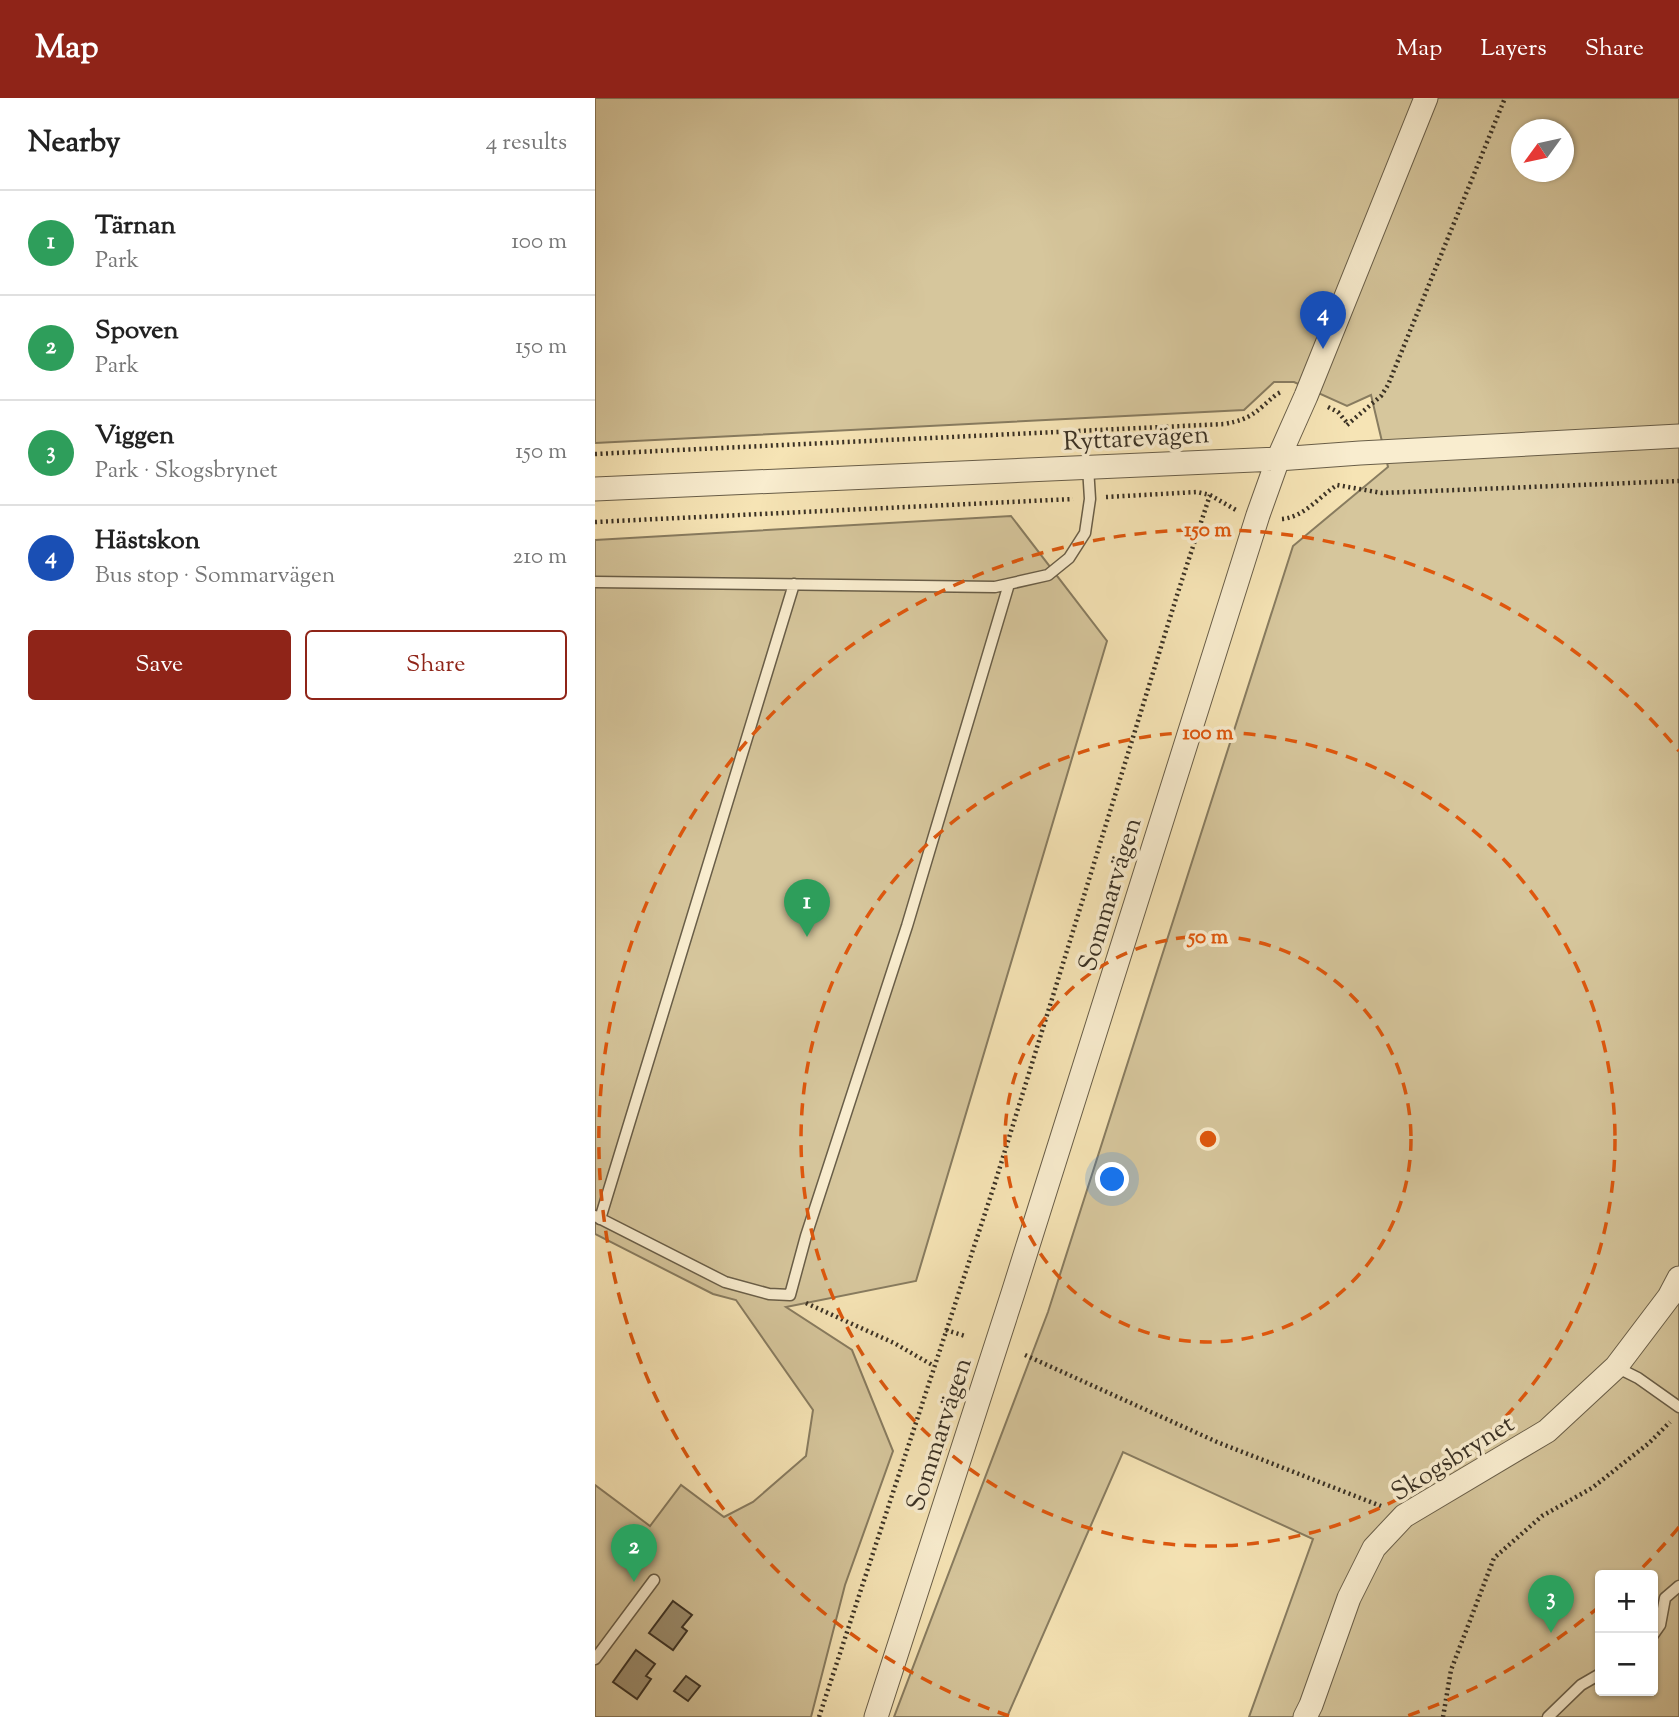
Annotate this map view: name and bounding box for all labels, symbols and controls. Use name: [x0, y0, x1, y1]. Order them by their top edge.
text: Map: [35, 25, 99, 73]
text: Map: [1396, 32, 1442, 66]
text: Layers: [1480, 32, 1547, 66]
text: Share: [1585, 32, 1644, 66]
north arrow: [1511, 119, 1574, 182]
text: Nearby: [28, 122, 120, 165]
text: 4 results: [486, 127, 567, 160]
text: Tärnan: [95, 208, 176, 245]
text: 1: [47, 226, 55, 259]
text: 100 m: [511, 226, 567, 259]
text: Park: [95, 245, 139, 278]
pin: 4: [1300, 291, 1346, 349]
text: Spoven: [95, 313, 179, 350]
text: 2: [46, 331, 56, 364]
text: 150 m: [515, 331, 567, 364]
text: Park: [95, 350, 139, 383]
street label: Ryttarevägen: [1062, 417, 1210, 462]
text: Viggen: [95, 418, 174, 455]
text: 3: [46, 436, 56, 469]
text: 150 m: [515, 436, 567, 469]
text: Park · Skogsbrynet: [95, 455, 278, 488]
text: 150 m: [1184, 516, 1232, 546]
text: Hästskon: [95, 523, 200, 560]
text: 4: [45, 541, 57, 574]
text: 210 m: [513, 541, 567, 574]
text: Bus stop · Sommarvägen: [95, 560, 335, 593]
button: Save: [28, 630, 291, 700]
button: Share: [305, 630, 567, 700]
text: 100 m: [1183, 719, 1234, 749]
street label: Sommarvägen: [1070, 813, 1152, 976]
pin: 1: [784, 879, 830, 937]
text: 50 m: [1186, 923, 1229, 953]
centre of rings: [1196, 1127, 1220, 1151]
your location: [1095, 1162, 1129, 1196]
street label: Sommarvägen: [898, 1353, 983, 1516]
street label: Skogsbrynet: [1385, 1407, 1522, 1512]
pin: 2: [611, 1524, 657, 1582]
map controls: [1595, 1570, 1658, 1696]
button: +: [1595, 1570, 1658, 1633]
pin: 3: [1528, 1575, 1574, 1633]
button: −: [1595, 1633, 1658, 1696]

